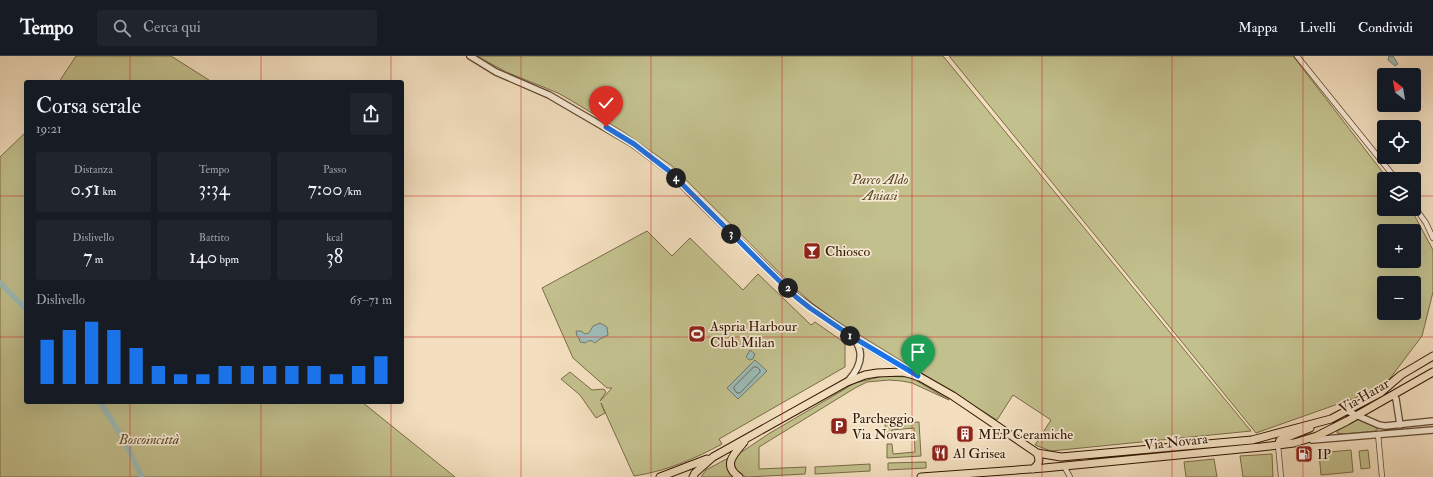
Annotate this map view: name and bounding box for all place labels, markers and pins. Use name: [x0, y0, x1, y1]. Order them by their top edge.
pin: [589, 86, 623, 127]
pin: 4: [666, 168, 686, 188]
pin: 3: [721, 224, 741, 244]
bar icon: Chiosco: [802, 241, 822, 261]
place label: Chiosco: [825, 243, 870, 260]
pin: 2: [778, 278, 798, 298]
place label: Aspria Harbour Club Milan: [709, 318, 798, 351]
sports icon: Aspria Harbour Club Milan: [687, 324, 707, 344]
pin: 1: [840, 326, 860, 346]
pin: [901, 335, 935, 376]
place label: Parcheggio Via Novara: [852, 410, 916, 443]
parking icon: Parcheggio Via Novara: [829, 416, 849, 436]
building icon: MEP Ceramiche: [955, 424, 975, 444]
place label: MEP Ceramiche: [978, 426, 1073, 443]
restaurant icon: Al Grisea: [930, 443, 950, 463]
fuel station icon: IP: [1294, 444, 1314, 464]
place label: Al Grisea: [952, 445, 1006, 462]
place label: IP: [1317, 446, 1331, 463]

